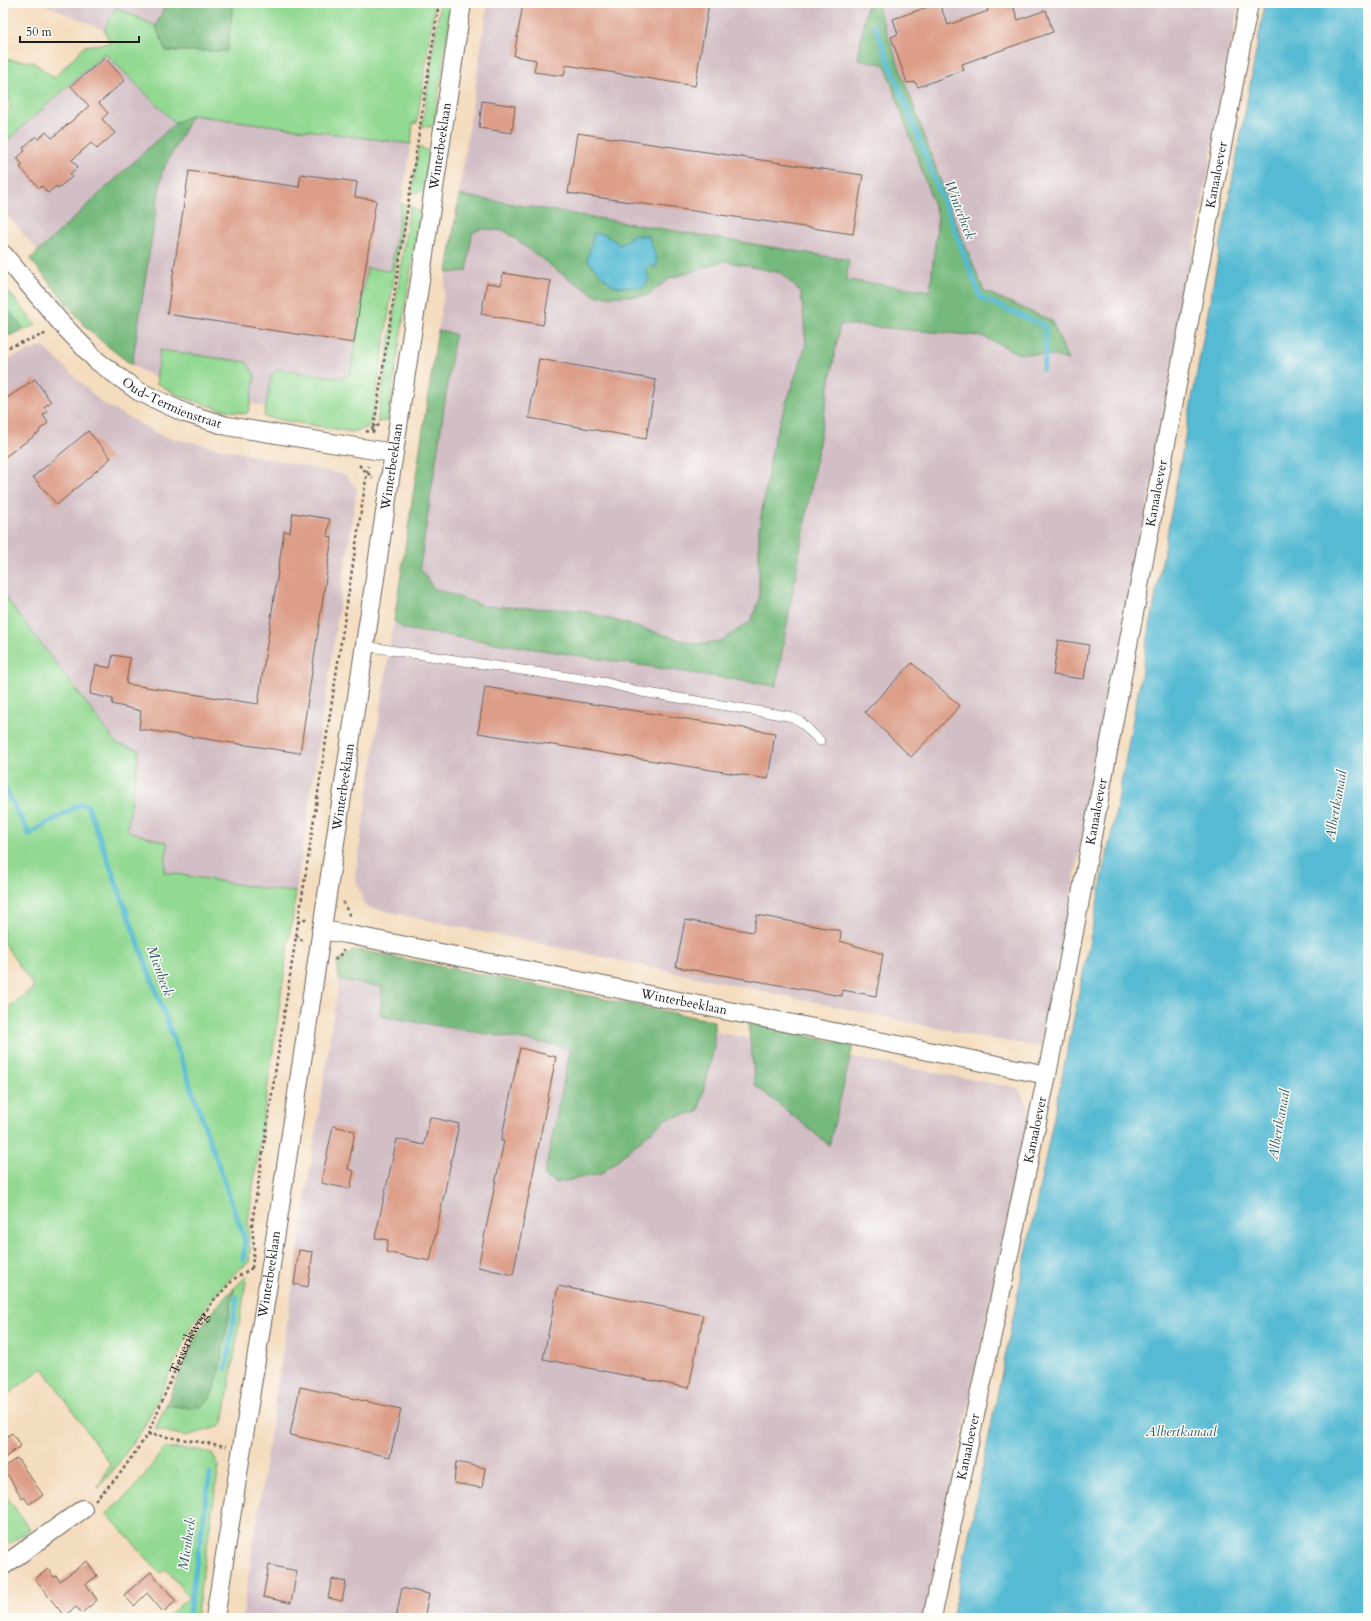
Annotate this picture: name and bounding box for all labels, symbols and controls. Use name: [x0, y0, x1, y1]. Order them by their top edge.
scale bar: [20, 18, 139, 44]
text: 50 m: [26, 24, 53, 40]
street label: Winterbeeklaan: [425, 101, 456, 192]
street label: Kanaaloever: [1202, 140, 1232, 210]
water label: Winterbeek: [940, 177, 980, 243]
street label: Oud-Termienstraat: [118, 373, 224, 433]
street label: Winterbeeklaan: [376, 421, 407, 512]
street label: Kanaaloever: [1142, 458, 1172, 528]
street label: Winterbeeklaan: [328, 741, 359, 833]
water label: Albertkanaal: [1320, 767, 1352, 843]
street label: Kanaaloever: [1082, 777, 1112, 846]
water label: Mienbeek: [142, 943, 178, 999]
street label: Winterbeeklaan: [638, 984, 729, 1020]
water label: Albertkanaal: [1263, 1086, 1295, 1162]
street label: Kanaaloever: [1020, 1095, 1051, 1165]
street label: Winterbeeklaan: [254, 1229, 285, 1320]
street label: Teiserikweg: [165, 1307, 213, 1377]
street label: Kanaaloever: [952, 1412, 984, 1482]
water label: Albertkanaal: [1145, 1422, 1218, 1441]
water label: Mienbeek: [173, 1516, 201, 1572]

